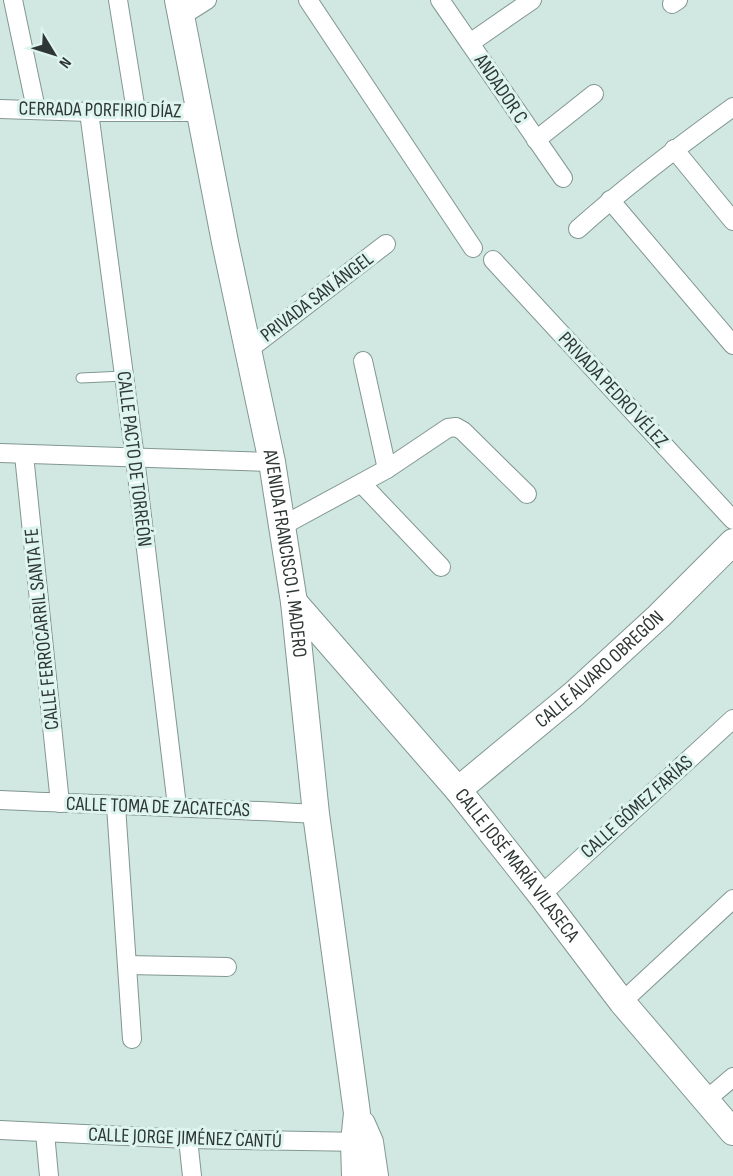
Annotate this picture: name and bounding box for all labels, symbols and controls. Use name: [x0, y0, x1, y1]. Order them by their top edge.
north arrow: [24, 24, 84, 84]
street label: ANDADOR C: [468, 49, 533, 128]
text: N: [55, 53, 75, 72]
street label: CERRADA PORFIRIO DÍAZ: [18, 97, 182, 123]
street label: PRIVADA SAN ÁNGEL: [256, 246, 379, 347]
street label: PRIVADA PEDRO VÉLEZ: [553, 327, 673, 453]
street label: CALLE PACTO DE TORREÓN: [111, 370, 157, 548]
street label: AVENIDA FRANCISCO I. MADERO: [257, 446, 312, 659]
street label: CALLE FERROCARRIL SANTA FE: [19, 527, 65, 731]
street label: CALLE ÁLVARO OBREGÓN: [530, 606, 669, 733]
street label: CALLE GÓMEZ FARÍAS: [576, 750, 698, 864]
street label: CALLE JOSÉ MARÍA VILASECA: [450, 784, 584, 947]
street label: CALLE TOMA DE ZACATECAS: [66, 792, 250, 822]
street label: CALLE JORGE JIMÉNEZ CANTÚ: [88, 1123, 282, 1153]

